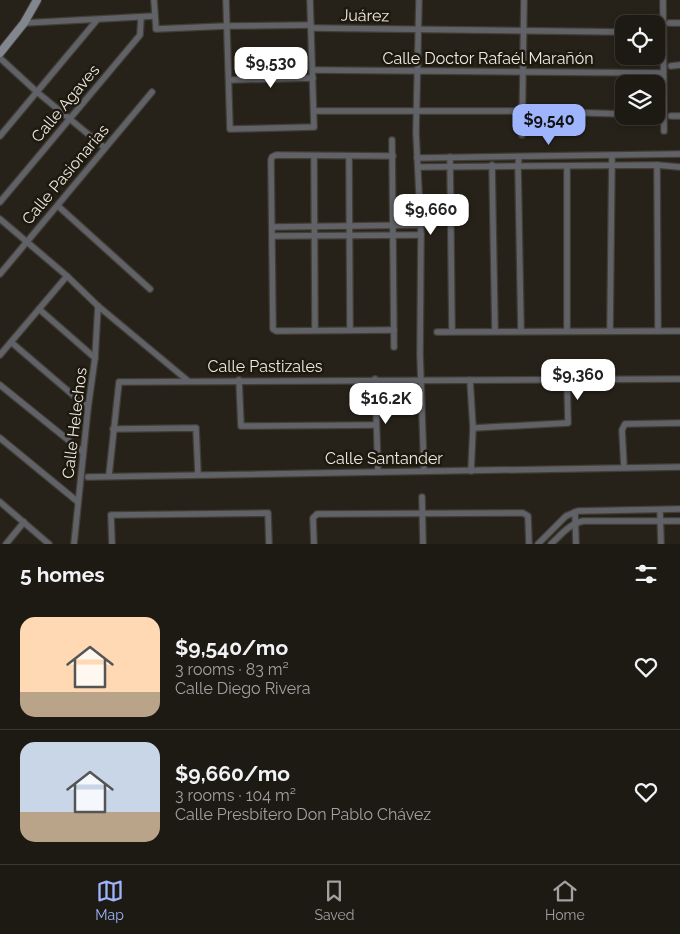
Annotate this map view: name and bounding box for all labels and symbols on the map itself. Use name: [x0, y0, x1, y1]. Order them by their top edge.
street label: Juárez: [341, 6, 389, 25]
pin: $9,530: [230, 46, 312, 89]
street label: Calle Doctor Rafaél Marañón: [382, 49, 594, 68]
street label: Calle Agaves: [27, 60, 104, 146]
pin: $9,540: [508, 104, 590, 146]
street label: Calle Pasionarias: [18, 120, 113, 228]
pin: $9,660: [390, 194, 472, 236]
street label: Calle Pastizales: [207, 357, 323, 376]
pin: $9,360: [537, 358, 619, 401]
street label: Calle Helechos: [58, 366, 91, 480]
pin: $16.2K: [345, 382, 427, 425]
street label: Calle Santander: [325, 449, 443, 468]

